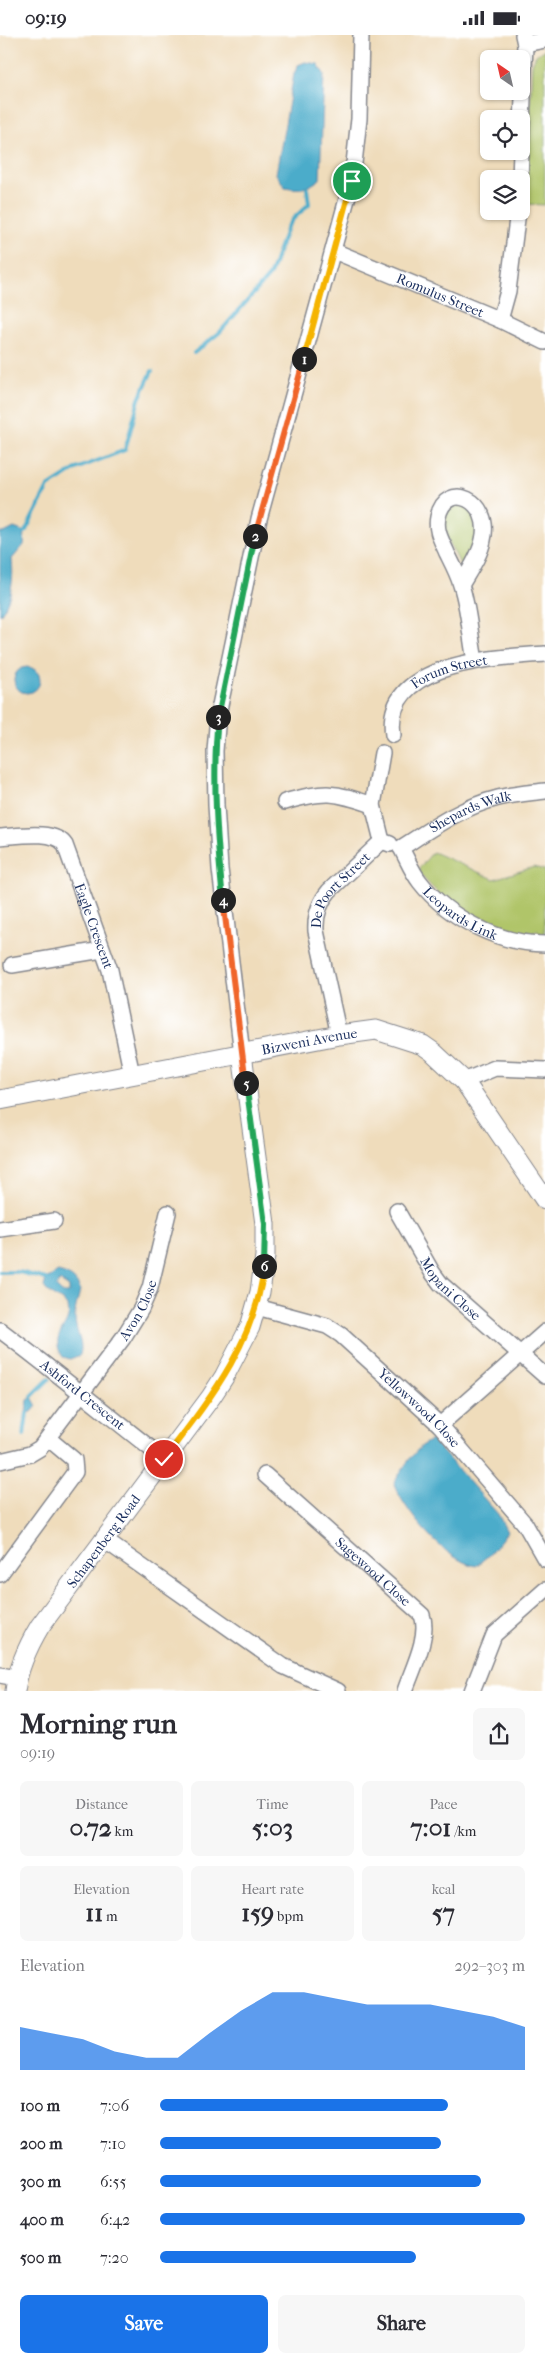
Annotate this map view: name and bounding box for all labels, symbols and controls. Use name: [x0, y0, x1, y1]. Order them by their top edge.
text: 09:19: [25, 7, 67, 29]
north arrow: [480, 50, 530, 100]
map controls: [480, 50, 530, 220]
button: locate: [480, 110, 530, 160]
pin: [331, 160, 373, 202]
icon: arrive: [338, 167, 366, 195]
button: layers: [480, 170, 530, 220]
street label: Romulus Street: [394, 269, 487, 321]
pin: 1: [292, 347, 316, 371]
text: 1: [302, 351, 307, 368]
pin: 2: [242, 523, 268, 549]
text: 2: [252, 528, 259, 545]
street label: Forum Street: [407, 651, 488, 692]
pin: 3: [206, 705, 230, 729]
text: 3: [216, 709, 221, 726]
street label: Shepards Walk: [426, 787, 513, 836]
street label: De Poort Street: [307, 848, 374, 929]
street label: Eagle Crescent: [71, 881, 117, 971]
street label: Leopards Link: [419, 883, 501, 944]
pin: 4: [210, 887, 236, 913]
text: 4: [219, 892, 228, 909]
street label: Bizweni Avenue: [260, 1024, 358, 1058]
pin: 5: [234, 1071, 258, 1095]
text: 5: [243, 1075, 250, 1092]
pin: 6: [252, 1253, 276, 1279]
street label: Mopani Close: [417, 1254, 484, 1324]
text: 6: [261, 1258, 268, 1275]
street label: Avon Close: [115, 1278, 160, 1344]
street label: Ashford Crescent: [36, 1355, 128, 1433]
street label: Yellowwood Close: [374, 1364, 464, 1451]
pin: [143, 1438, 185, 1480]
icon: check: [150, 1445, 178, 1473]
street label: Schapenberg Road: [63, 1491, 144, 1591]
street label: Sagewood Close: [332, 1533, 415, 1610]
text: Morning run: [20, 1707, 177, 1740]
button: share: [473, 1708, 525, 1760]
text: 09:19: [20, 1743, 55, 1762]
text: Distance: [75, 1796, 128, 1813]
text: Time: [257, 1796, 288, 1813]
text: Pace: [430, 1796, 457, 1813]
text: 0.72: [70, 1813, 112, 1842]
text: 5:03: [252, 1813, 293, 1842]
text: 7:01: [411, 1813, 451, 1842]
text: km: [112, 1823, 133, 1840]
text: /km: [451, 1823, 476, 1840]
text: Elevation: [73, 1881, 130, 1898]
text: Heart rate: [241, 1881, 304, 1898]
text: kcal: [432, 1881, 455, 1898]
text: 11: [85, 1898, 103, 1927]
text: 159: [241, 1898, 274, 1927]
text: 57: [432, 1898, 455, 1927]
text: m: [103, 1908, 118, 1925]
text: bpm: [274, 1908, 304, 1925]
text: Elevation: [20, 1956, 85, 1975]
text: 292–303 m: [454, 1956, 525, 1975]
text: 100 m: [20, 2096, 60, 2115]
text: 7:06: [100, 2096, 129, 2115]
text: 200 m: [20, 2134, 63, 2153]
text: 7:10: [100, 2134, 126, 2153]
text: 300 m: [20, 2172, 61, 2191]
text: 6:55: [100, 2172, 126, 2191]
text: 400 m: [20, 2210, 64, 2229]
text: 6:42: [100, 2210, 130, 2229]
text: 500 m: [20, 2248, 61, 2267]
text: 7:20: [100, 2248, 129, 2267]
button: Save: [20, 2295, 268, 2353]
button: Share: [278, 2295, 525, 2353]

